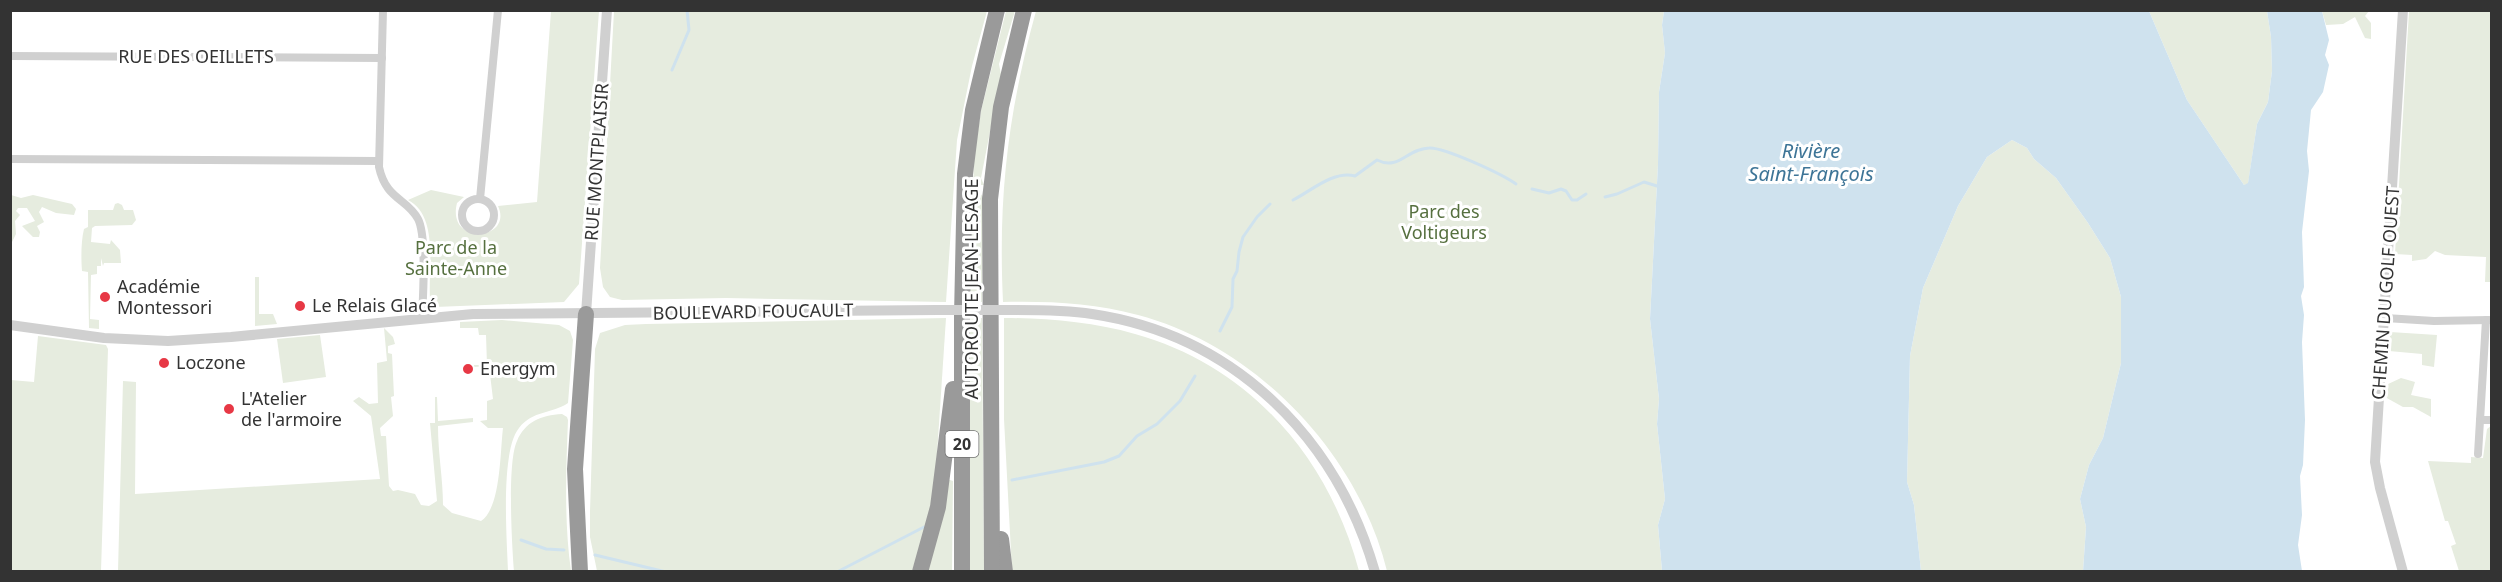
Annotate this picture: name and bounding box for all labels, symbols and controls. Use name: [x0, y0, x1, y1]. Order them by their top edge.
street label: RUE DES OEILLETS: [118, 44, 274, 68]
street label: RUE MONTPLAISIR: [579, 82, 613, 242]
water label: Rivière Saint-François: [1748, 137, 1874, 187]
street label: AUTOROUTE JEAN-LESAGE: [959, 179, 983, 399]
street label: CHEMIN DU GOLF OUEST: [2366, 185, 2404, 401]
park label: Parc des Voltigeurs: [1401, 199, 1487, 244]
park label: Parc de la Sainte-Anne: [405, 235, 507, 280]
place label: Académie Montessori: [117, 274, 212, 319]
marker: Académie Montessori: [98, 290, 112, 304]
place label: Le Relais Glacé: [312, 293, 437, 317]
street label: BOULEVARD FOUCAULT: [652, 297, 853, 325]
marker: Le Relais Glacé: [293, 299, 307, 313]
place label: Loczone: [176, 350, 246, 374]
marker: Loczone: [157, 356, 171, 370]
place label: Energym: [480, 356, 556, 380]
marker: Energym: [461, 362, 475, 376]
place label: L'Atelier de l'armoire: [241, 386, 342, 431]
marker: L'Atelier de l'armoire: [222, 402, 236, 416]
road number: 20: [946, 431, 978, 457]

